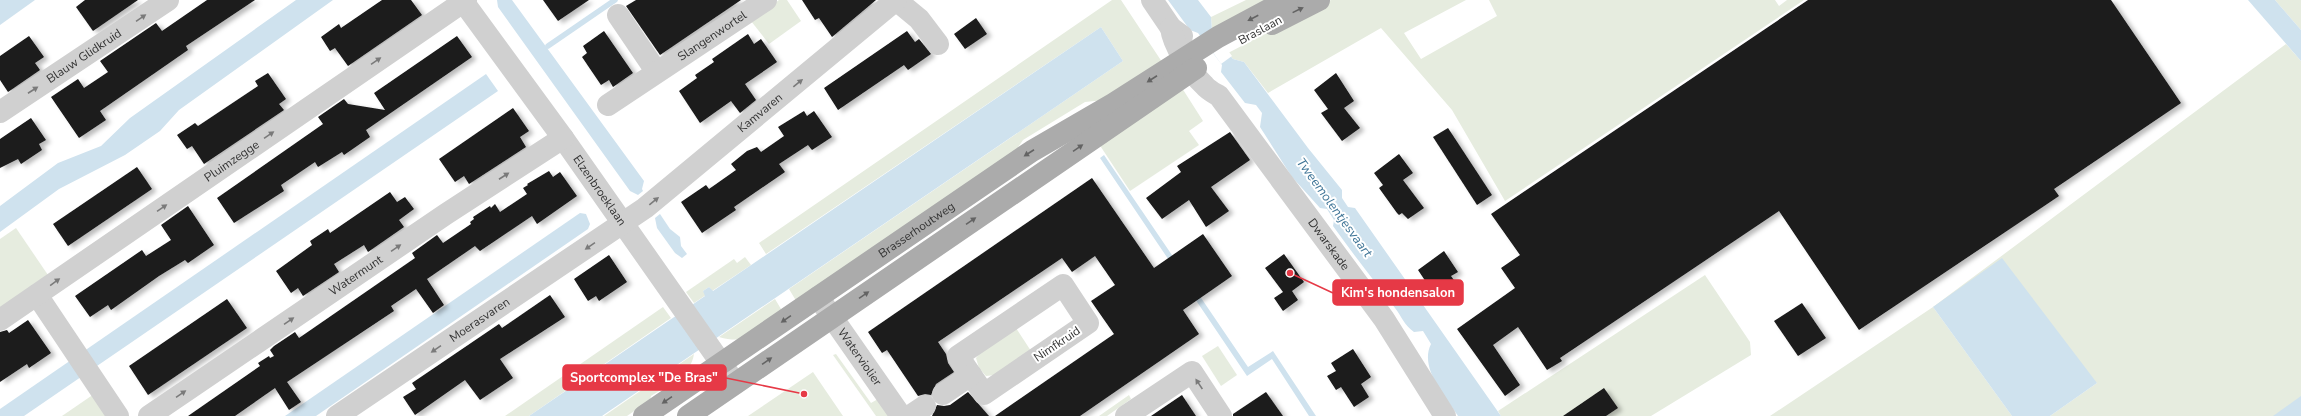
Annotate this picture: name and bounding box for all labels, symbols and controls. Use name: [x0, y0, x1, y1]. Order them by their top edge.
street label: Slangenwortel: [674, 7, 750, 65]
one-way arrow: [1292, 7, 1304, 14]
street label: Braslaan: [1235, 12, 1285, 48]
one-way arrow: [136, 14, 146, 22]
one-way arrow: [1247, 15, 1259, 21]
street label: Blauw Glidkruid: [43, 25, 125, 87]
one-way arrow: [371, 57, 382, 65]
one-way arrow: [1147, 75, 1157, 83]
one-way arrow: [792, 79, 803, 88]
one-way arrow: [27, 87, 39, 94]
street label: Kamvaren: [734, 89, 786, 136]
one-way arrow: [264, 131, 274, 139]
street label: Pluimzegge: [201, 136, 262, 185]
one-way arrow: [1073, 144, 1084, 152]
one-way arrow: [1023, 150, 1035, 157]
street label: Elzenbroeklaan: [569, 152, 630, 229]
water label: Tweemolentjesvaart: [1292, 154, 1377, 261]
one-way arrow: [499, 172, 510, 180]
one-way arrow: [648, 197, 659, 205]
street label: Brasserhoutweg: [875, 198, 958, 262]
one-way arrow: [157, 204, 167, 212]
street label: Dwarskade: [1304, 215, 1353, 274]
one-way arrow: [966, 217, 976, 225]
one-way arrow: [585, 242, 595, 250]
one-way arrow: [391, 244, 401, 252]
street label: Watermunt: [326, 251, 386, 299]
one-way arrow: [49, 278, 60, 286]
callout: Kim's hondensalon: [1333, 280, 1463, 305]
text: Kim's hondensalon: [1341, 284, 1455, 302]
one-way arrow: [859, 291, 869, 299]
street label: Moerasvaren: [446, 294, 513, 346]
one-way arrow: [780, 315, 791, 323]
one-way arrow: [284, 317, 294, 325]
street label: Nimfkruid: [1031, 323, 1083, 365]
street label: Waterviolier: [834, 325, 886, 389]
one-way arrow: [430, 345, 441, 353]
one-way arrow: [762, 357, 772, 365]
callout: Sportcomplex "De Bras": [563, 365, 726, 390]
text: Sportcomplex "De Bras": [570, 369, 718, 387]
one-way arrow: [1195, 378, 1203, 389]
one-way arrow: [176, 390, 186, 398]
one-way arrow: [662, 396, 672, 404]

